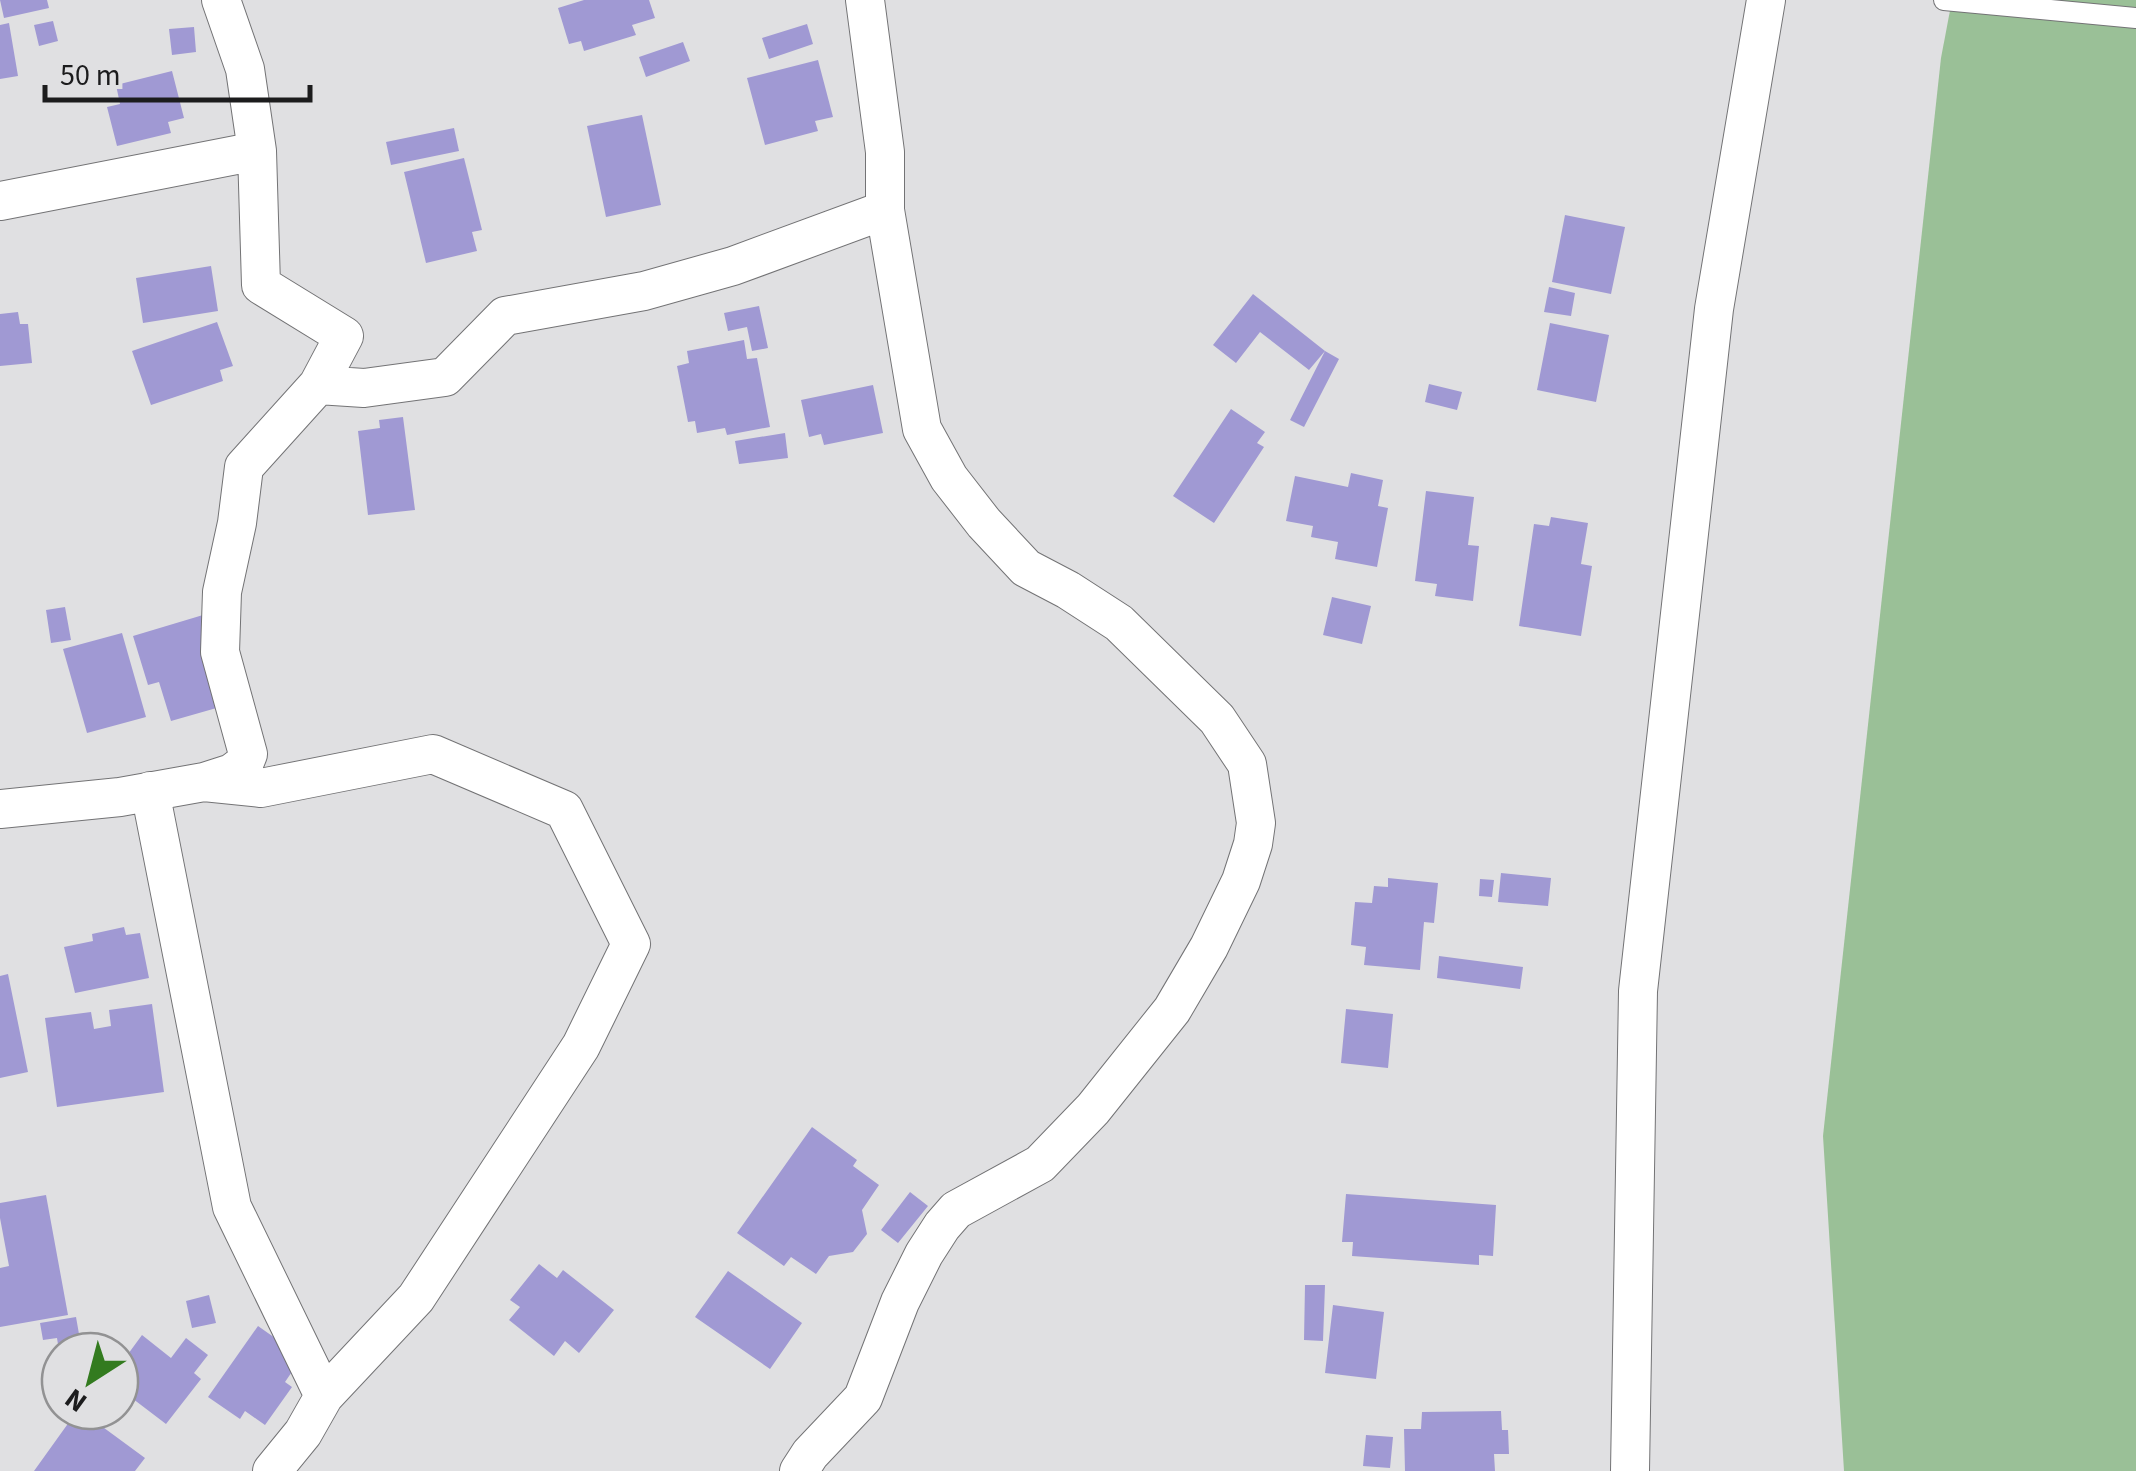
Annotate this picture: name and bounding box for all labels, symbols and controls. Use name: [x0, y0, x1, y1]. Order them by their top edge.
scale bar: [45, 40, 310, 102]
text: 50 m: [60, 54, 121, 97]
north arrow: [40, 1331, 140, 1431]
text: N: [57, 1379, 95, 1422]

